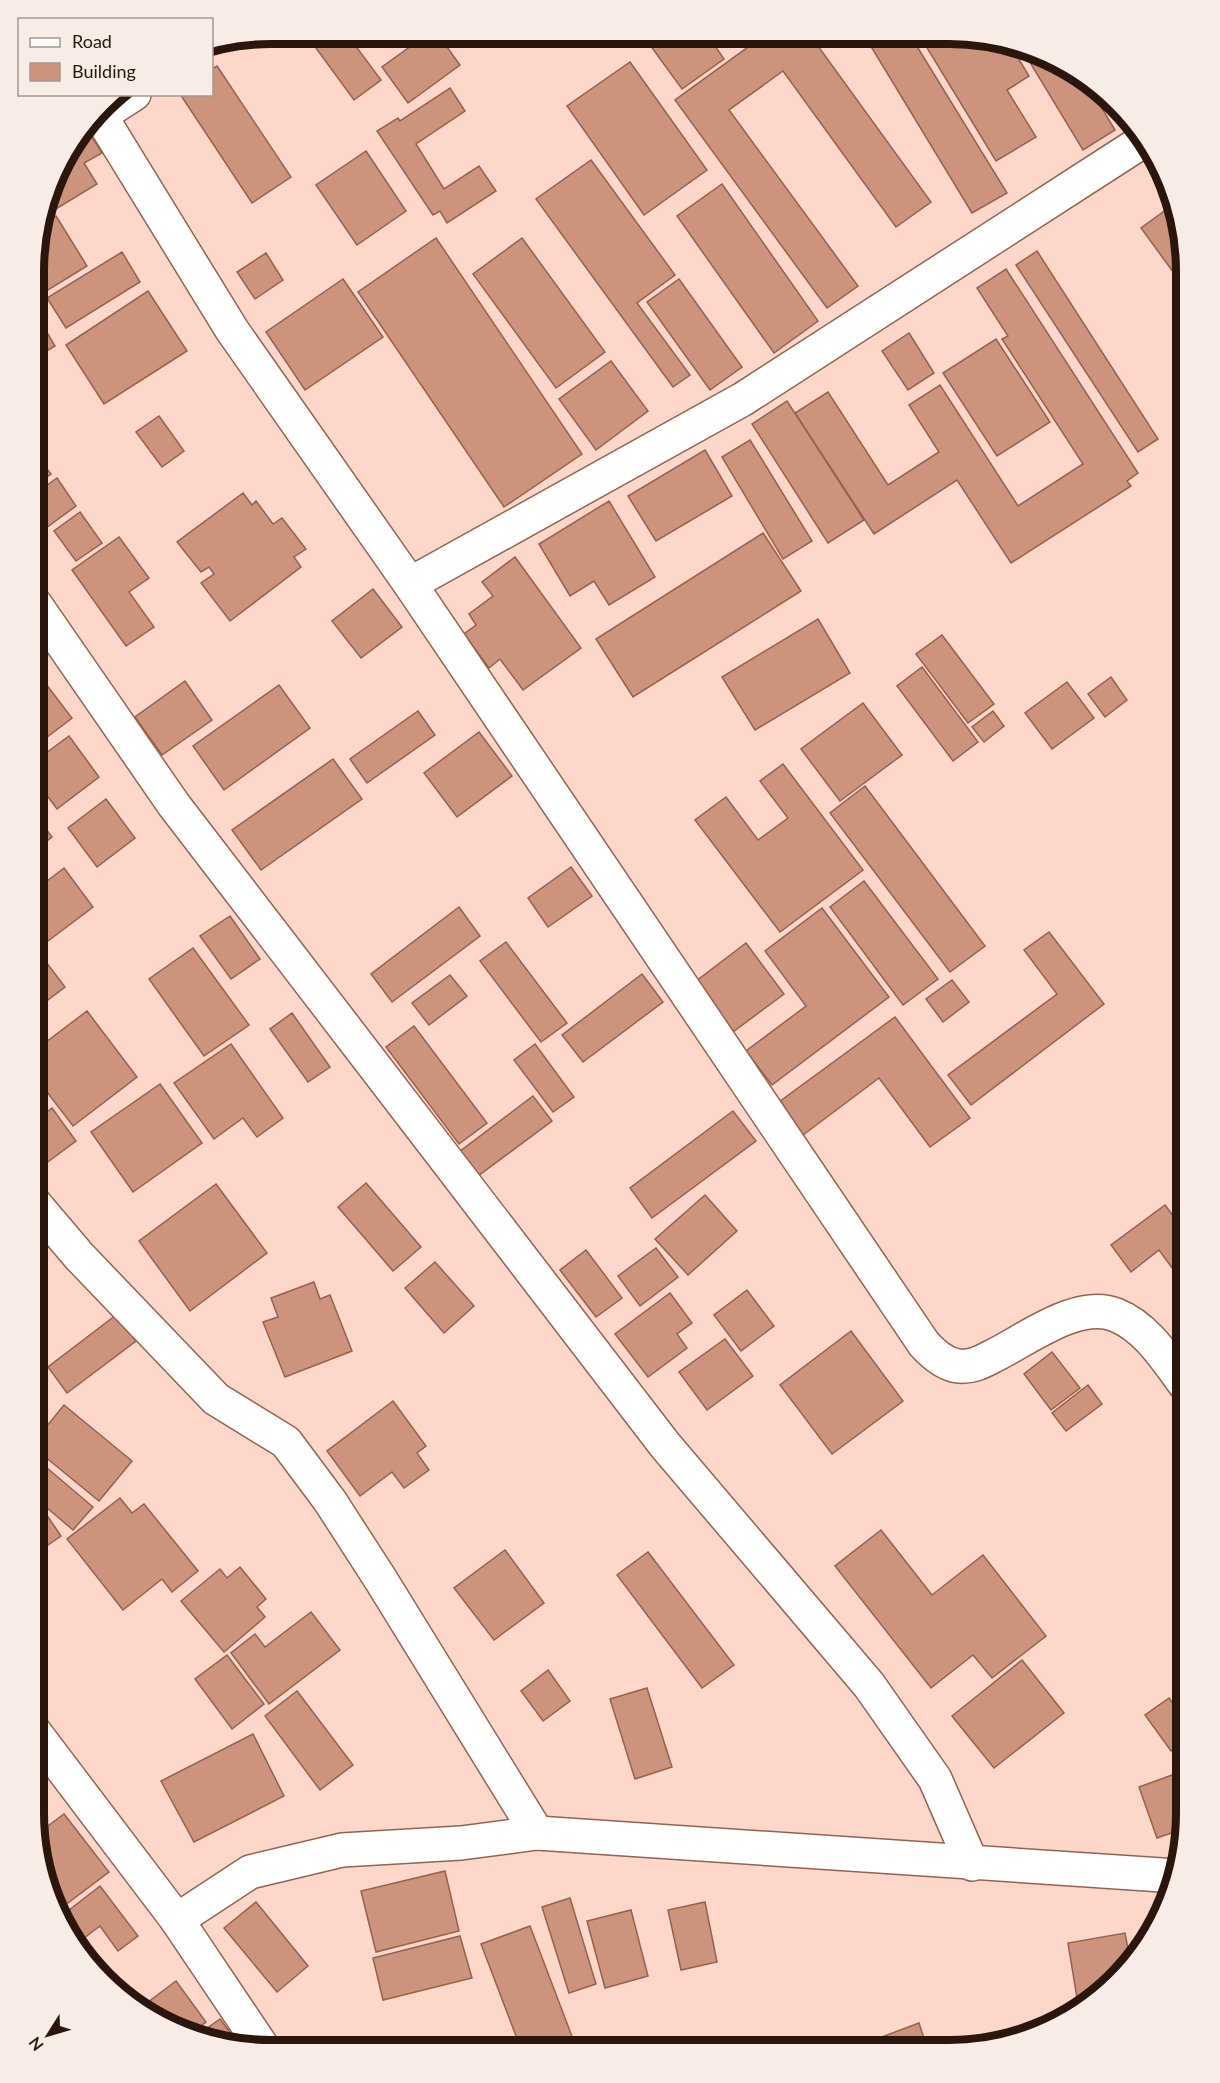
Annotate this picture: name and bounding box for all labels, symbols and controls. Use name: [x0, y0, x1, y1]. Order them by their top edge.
legend: [18, 18, 213, 96]
text: Road: [72, 30, 112, 52]
text: Building: [72, 60, 136, 82]
north arrow: [18, 2005, 78, 2065]
text: N: [24, 2034, 47, 2055]

